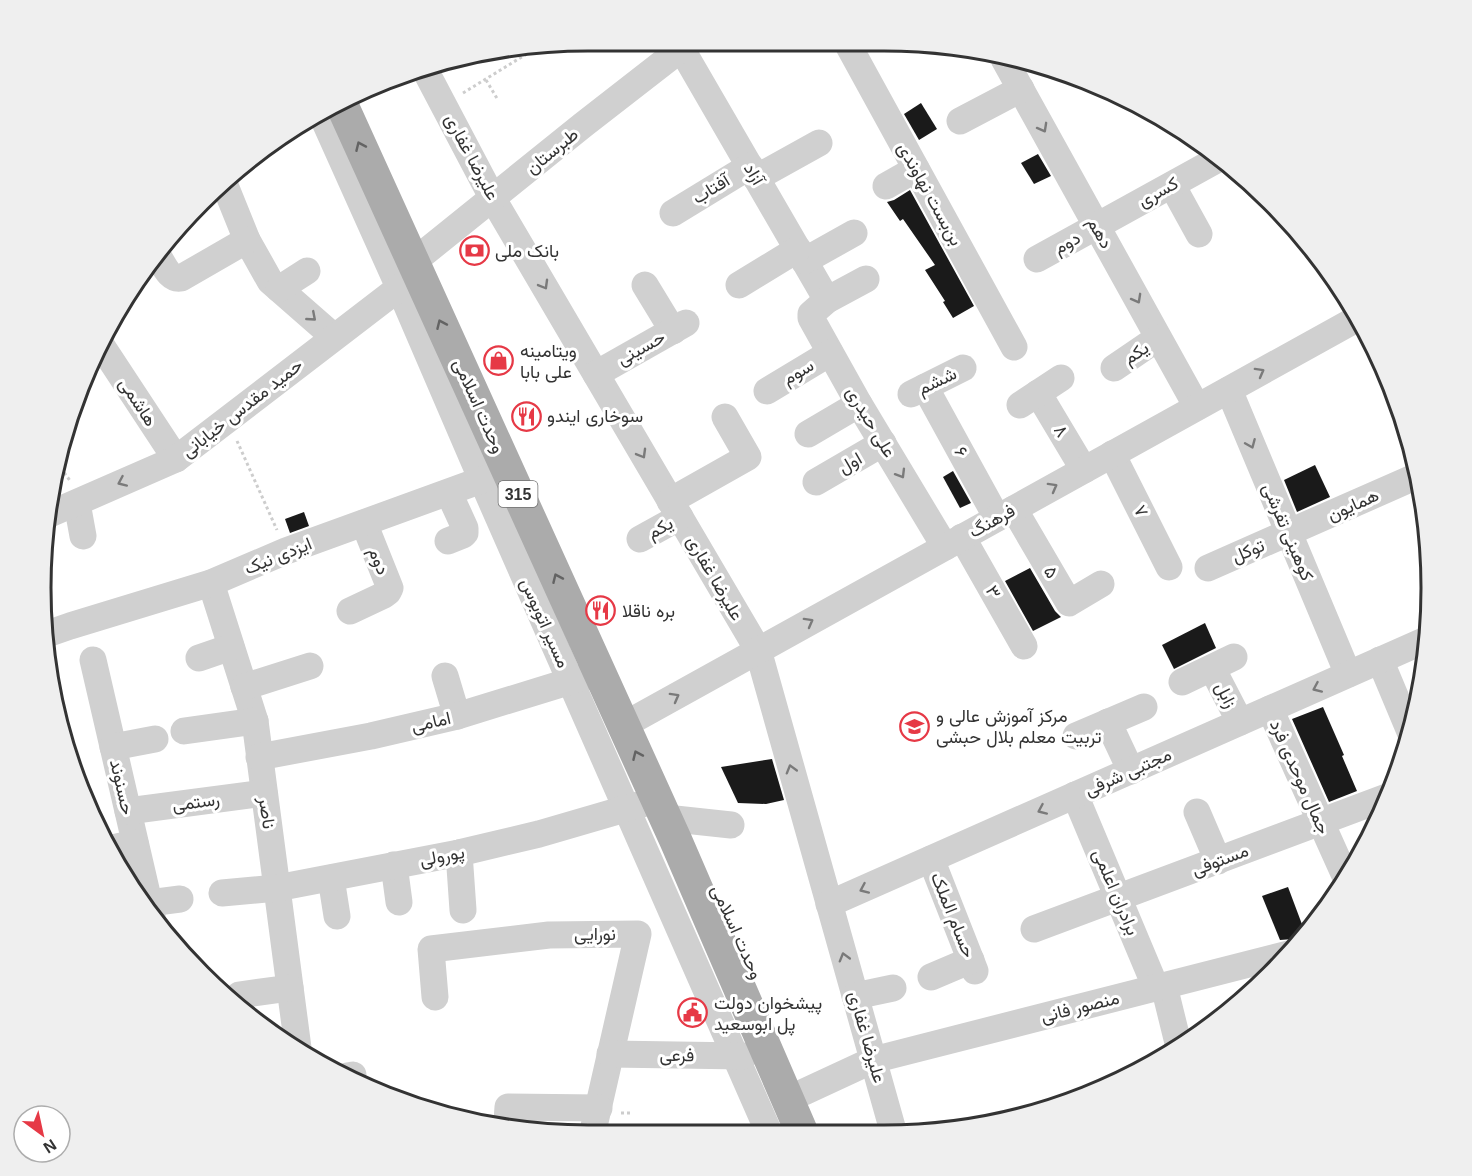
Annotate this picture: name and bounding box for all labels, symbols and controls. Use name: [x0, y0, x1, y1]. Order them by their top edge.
street label: علیرضا غفاری: [440, 111, 503, 204]
one-way arrow: [1036, 122, 1047, 132]
street label: طبرستان: [522, 124, 583, 179]
street label: بن‌بست نهاوندی: [893, 139, 967, 250]
one-way arrow: [356, 142, 368, 153]
street label: آزاد: [739, 160, 769, 191]
street label: آفتاب: [689, 169, 735, 208]
street label: کسری: [1134, 173, 1182, 212]
street label: دهم: [1082, 214, 1117, 253]
street label: دوم: [1050, 228, 1085, 260]
bank icon: بانک ملی: [458, 235, 490, 267]
place label: بانک ملی: [495, 241, 559, 262]
one-way arrow: [537, 279, 548, 289]
one-way arrow: [1130, 293, 1141, 303]
one-way arrow: [305, 310, 316, 321]
one-way arrow: [436, 319, 448, 330]
street label: حسینی: [614, 327, 669, 370]
street label: یکم: [1120, 337, 1154, 370]
place label: ویتامینه علی بابا: [520, 341, 577, 383]
shop icon: ویتامینه علی بابا: [483, 345, 515, 377]
street label: حمید مقدس خیابانی: [178, 355, 307, 462]
street label: سوم: [779, 355, 818, 391]
street label: وحدت اسلامی: [448, 356, 509, 457]
street label: ششم: [914, 363, 961, 401]
one-way arrow: [1254, 368, 1264, 379]
street label: هاشمی: [114, 374, 161, 431]
street label: علی حیدری: [841, 383, 900, 461]
restaurant icon: سوخاری ایندو: [510, 400, 542, 432]
place label: سوخاری ایندو: [547, 406, 643, 427]
street label: ۸: [1050, 421, 1072, 441]
one-way arrow: [1244, 438, 1256, 449]
street label: ۶: [950, 443, 972, 461]
one-way arrow: [635, 448, 647, 458]
street label: اول: [835, 448, 866, 478]
one-way arrow: [894, 468, 906, 478]
one-way arrow: [118, 475, 129, 487]
street label: کوهینی تفرشی: [1258, 480, 1317, 584]
road number: 315: [498, 481, 538, 507]
one-way arrow: [1047, 483, 1057, 494]
street label: همایون: [1324, 485, 1382, 526]
street label: فرهنگ: [966, 500, 1019, 543]
street label: ۷: [1130, 502, 1152, 520]
street label: یکم: [644, 513, 677, 545]
street label: علیرضا غفاری: [682, 532, 747, 624]
street label: ایزدی نیک: [241, 533, 315, 579]
street label: توکل: [1229, 535, 1268, 568]
street label: دوم: [363, 545, 393, 578]
street label: ۵: [1040, 562, 1062, 582]
one-way arrow: [552, 573, 564, 584]
street label: مسیر اتوبوس: [515, 575, 574, 671]
street label: ۳: [981, 582, 1005, 602]
restaurant icon: بره ناقلا: [585, 595, 617, 627]
place label: بره ناقلا: [622, 601, 675, 622]
one-way arrow: [803, 618, 813, 629]
street label: زابل: [1210, 679, 1241, 712]
one-way arrow: [1312, 681, 1323, 693]
one-way arrow: [669, 693, 679, 704]
place label: مرکز آموزش عالی و تربیت معلم بلال حبشی: [936, 706, 1101, 749]
street label: امامی: [409, 708, 453, 737]
school or university icon: مرکز آموزش عالی و تربیت معلم بلال حبشی: [899, 710, 931, 742]
street label: جمال موحدی فرد: [1265, 717, 1334, 838]
street label: مجتبی شرفی: [1082, 744, 1175, 801]
one-way arrow: [633, 751, 645, 762]
street label: حسنوند: [105, 757, 138, 817]
one-way arrow: [786, 764, 798, 775]
street label: رستمی: [171, 789, 221, 816]
street label: ناصر: [254, 795, 279, 830]
one-way arrow: [1038, 803, 1049, 815]
street label: مستوفی: [1189, 840, 1252, 881]
street label: پورولی: [418, 842, 467, 872]
street label: برادران اعلمی: [1088, 846, 1143, 938]
street label: حسام الملک: [925, 870, 979, 961]
street label: وحدت اسلامی: [706, 882, 767, 983]
one-way arrow: [860, 882, 871, 894]
street label: نورایی: [574, 924, 616, 945]
one-way arrow: [839, 952, 851, 963]
street label: منصور فانی: [1039, 988, 1122, 1027]
street label: علیرضا غفاری: [843, 989, 890, 1085]
place label: پیشخوان دولت پل ابوسعید: [714, 993, 822, 1036]
public building icon: پیشخوان دولت پل ابوسعید: [677, 997, 709, 1029]
street label: فرعی: [659, 1045, 695, 1066]
north arrow: [12, 1104, 72, 1164]
text: N: [40, 1136, 59, 1156]

